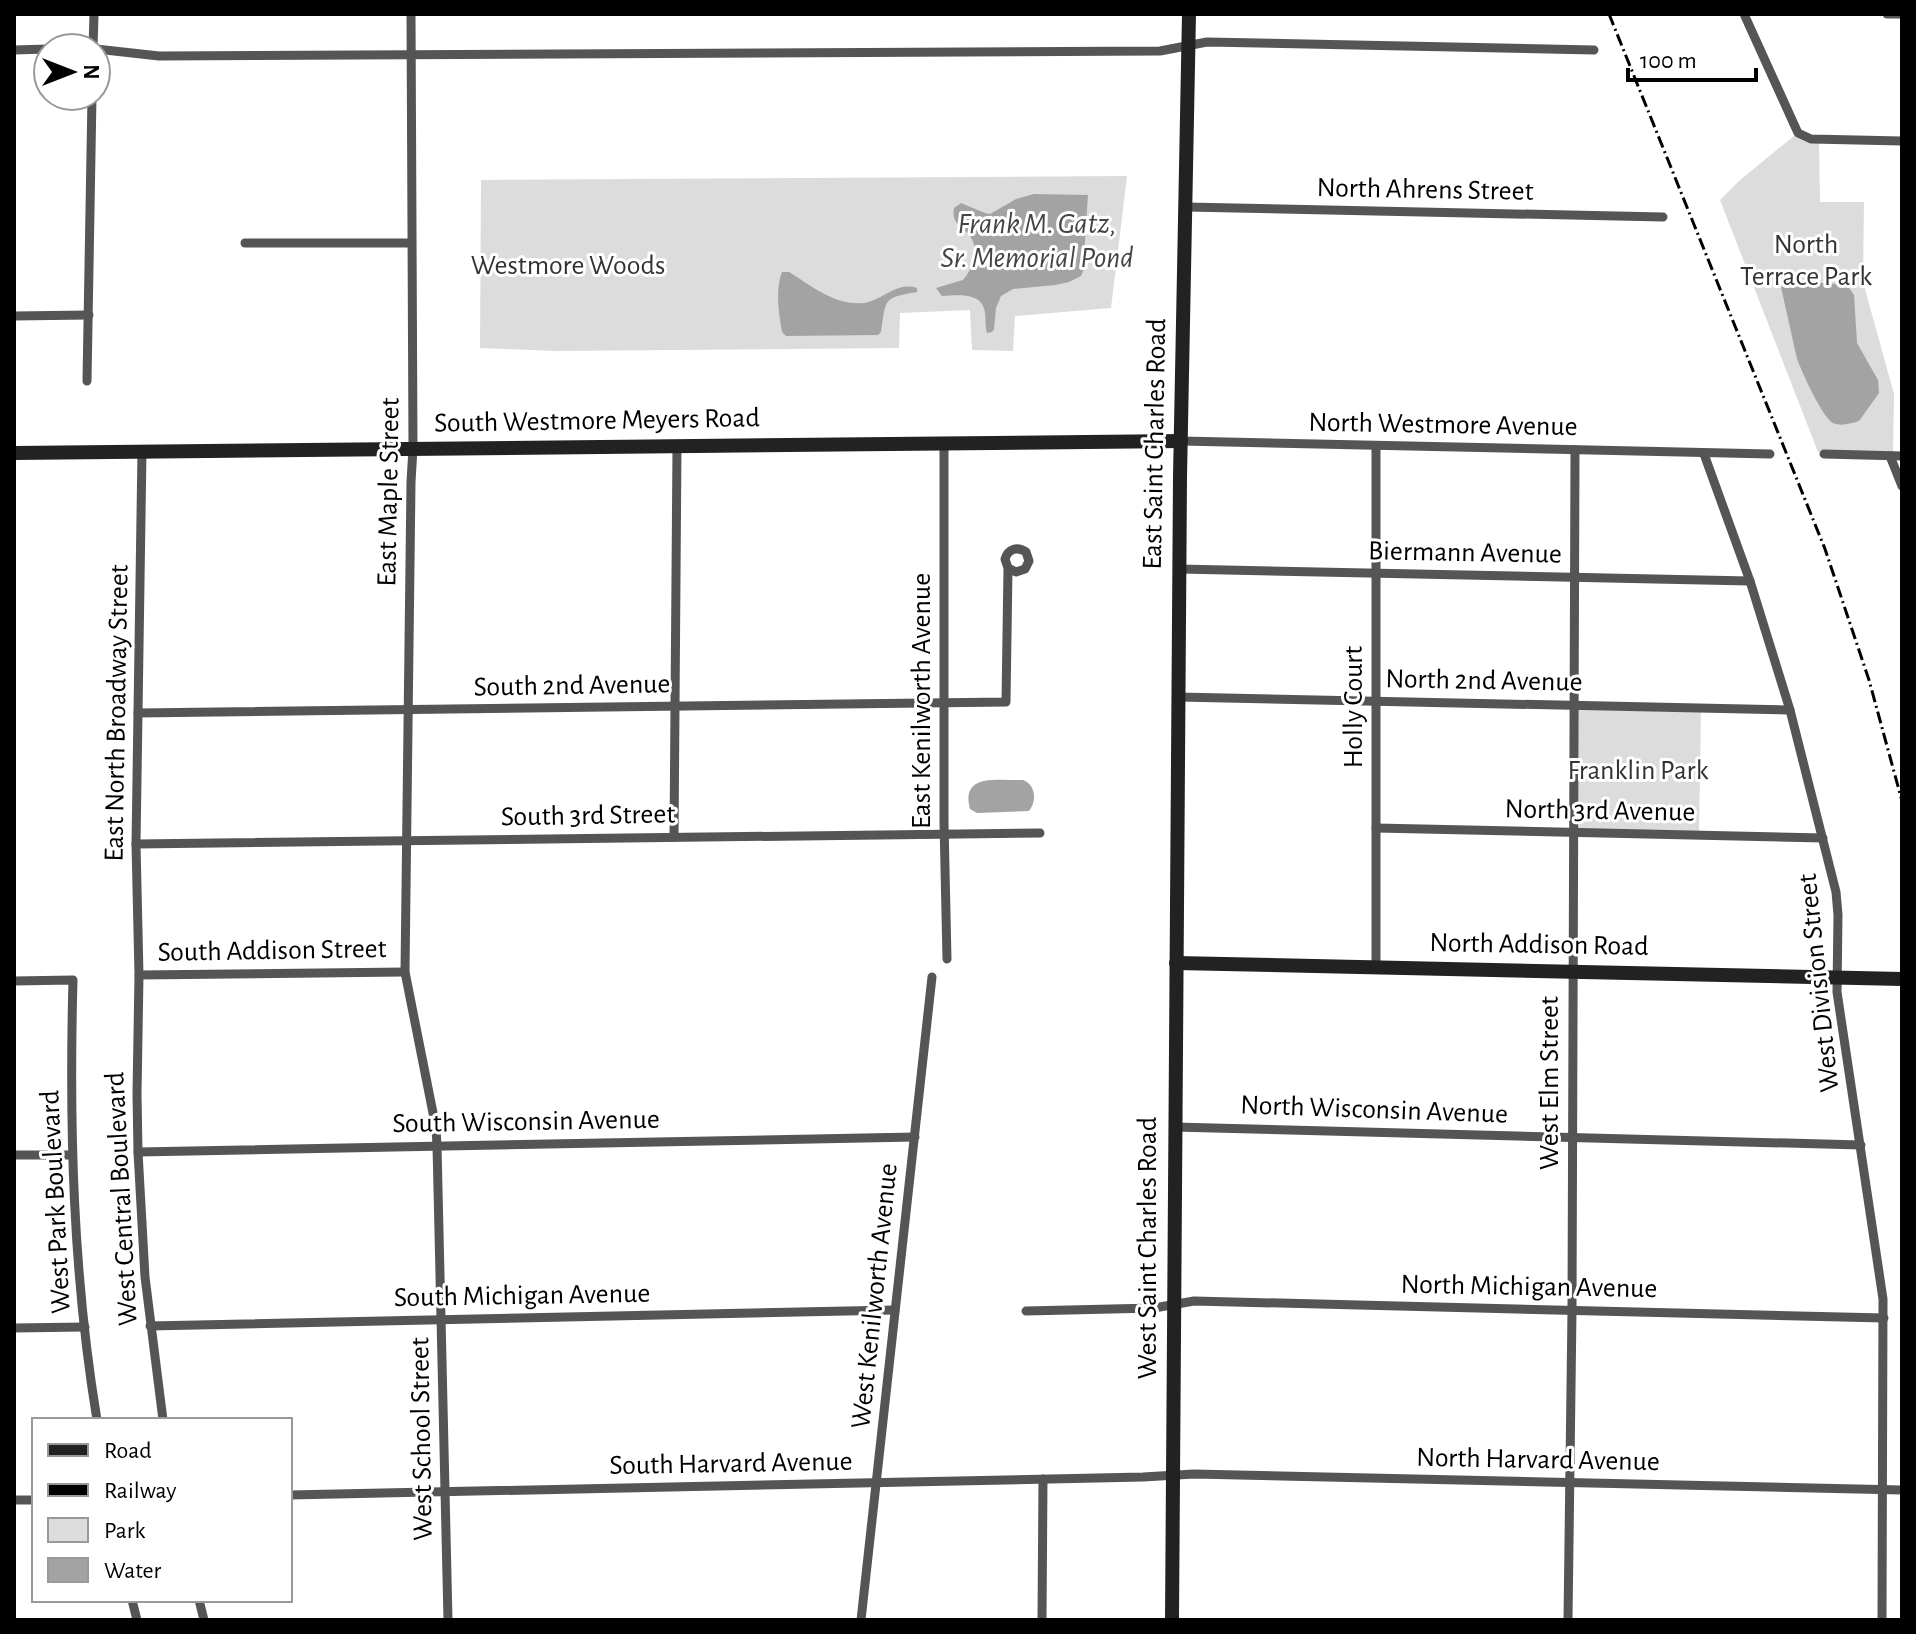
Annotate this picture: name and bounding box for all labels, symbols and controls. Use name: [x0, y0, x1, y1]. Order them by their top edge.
north arrow: [32, 32, 112, 112]
scale bar: [1628, 32, 1756, 82]
text: 100 m: [1640, 49, 1697, 73]
text: N: [80, 64, 102, 80]
street label: North Ahrens Street: [1316, 174, 1534, 206]
water label: Frank M. Gatz, Sr. Memorial Pond: [940, 209, 1134, 273]
park label: North Terrace Park: [1740, 231, 1872, 291]
park label: Westmore Woods: [471, 252, 665, 280]
street label: East Saint Charles Road: [1139, 318, 1171, 570]
street label: East Maple Street: [373, 397, 405, 587]
street label: South Westmore Meyers Road: [434, 404, 760, 438]
street label: North Westmore Avenue: [1308, 409, 1578, 441]
street label: Biermann Avenue: [1368, 537, 1562, 569]
street label: East North Broadway Street: [100, 564, 134, 862]
street label: East Kenilworth Avenue: [908, 573, 936, 829]
street label: Holly Court: [1340, 646, 1368, 768]
street label: North 2nd Avenue: [1385, 665, 1583, 697]
street label: South 2nd Avenue: [473, 670, 671, 702]
park label: Franklin Park: [1568, 757, 1709, 785]
street label: North 3rd Avenue: [1505, 795, 1695, 827]
street label: South 3rd Street: [501, 800, 675, 832]
street label: West Division Street: [1794, 872, 1844, 1094]
street label: North Addison Road: [1429, 929, 1649, 961]
street label: South Addison Street: [157, 935, 387, 967]
street label: West Elm Street: [1536, 996, 1564, 1170]
street label: West Central Boulevard: [101, 1071, 143, 1327]
street label: West Park Boulevard: [36, 1090, 76, 1314]
street label: North Wisconsin Avenue: [1240, 1091, 1508, 1129]
street label: South Wisconsin Avenue: [392, 1106, 660, 1138]
street label: West Saint Charles Road: [1134, 1117, 1162, 1379]
street label: West Kenilworth Avenue: [847, 1162, 903, 1430]
street label: North Michigan Avenue: [1400, 1271, 1658, 1303]
street label: South Michigan Avenue: [394, 1280, 650, 1312]
street label: West School Street: [406, 1337, 438, 1541]
legend: [32, 1418, 292, 1602]
text: Road: [104, 1439, 152, 1463]
street label: North Harvard Avenue: [1416, 1444, 1660, 1476]
street label: South Harvard Avenue: [609, 1448, 853, 1480]
text: Railway: [104, 1479, 176, 1503]
text: Park: [104, 1519, 145, 1543]
text: Water: [104, 1559, 162, 1583]

